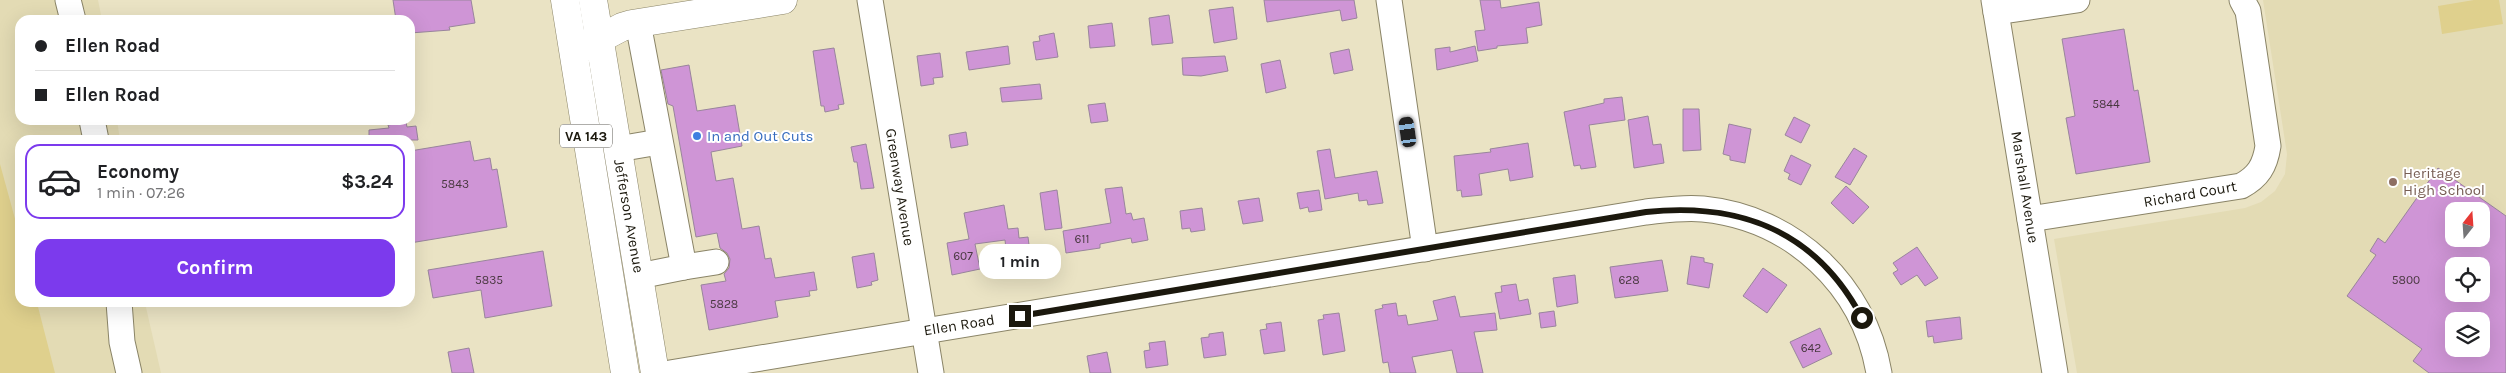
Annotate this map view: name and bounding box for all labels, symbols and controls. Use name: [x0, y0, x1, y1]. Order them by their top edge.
text: Ellen Road: [65, 35, 160, 57]
text: Ellen Road: [65, 84, 160, 106]
house number: 5844: [2092, 97, 2120, 111]
car: [1398, 116, 1417, 148]
road number: VA 143: [560, 124, 612, 148]
place label: In and Out Cuts: [707, 127, 813, 145]
street label: Greenway Avenue: [882, 127, 918, 247]
marker: In and Out Cuts: [691, 130, 703, 142]
street label: Marshall Avenue: [2007, 130, 2043, 244]
street label: Jefferson Avenue: [610, 158, 648, 274]
icon: car: [37, 159, 82, 204]
text: Economy: [97, 161, 179, 183]
place label: Heritage High School: [2403, 164, 2485, 199]
text: $3.24: [341, 171, 393, 193]
marker: Heritage High School: [2387, 176, 2399, 188]
house number: 5843: [441, 177, 469, 191]
street label: Richard Court: [2142, 177, 2238, 211]
text: 1 min · 07:26: [97, 183, 185, 202]
north arrow: [2445, 202, 2490, 248]
map controls: [2445, 202, 2490, 357]
house number: 611: [1075, 232, 1089, 246]
button: Confirm: [35, 239, 395, 297]
callout: 1 min: [979, 244, 1061, 278]
house number: 607: [953, 249, 973, 263]
text: 1 min: [1000, 252, 1040, 271]
button: locate: [2445, 257, 2490, 302]
house number: 5835: [475, 273, 503, 287]
house number: 628: [1618, 273, 1640, 287]
house number: 5800: [2392, 273, 2420, 287]
house number: 5828: [710, 297, 738, 311]
route end: [1009, 305, 1031, 327]
route start: [1851, 307, 1873, 329]
street label: Ellen Road: [922, 311, 996, 339]
button: layers: [2445, 312, 2490, 357]
house number: 642: [1801, 341, 1821, 355]

